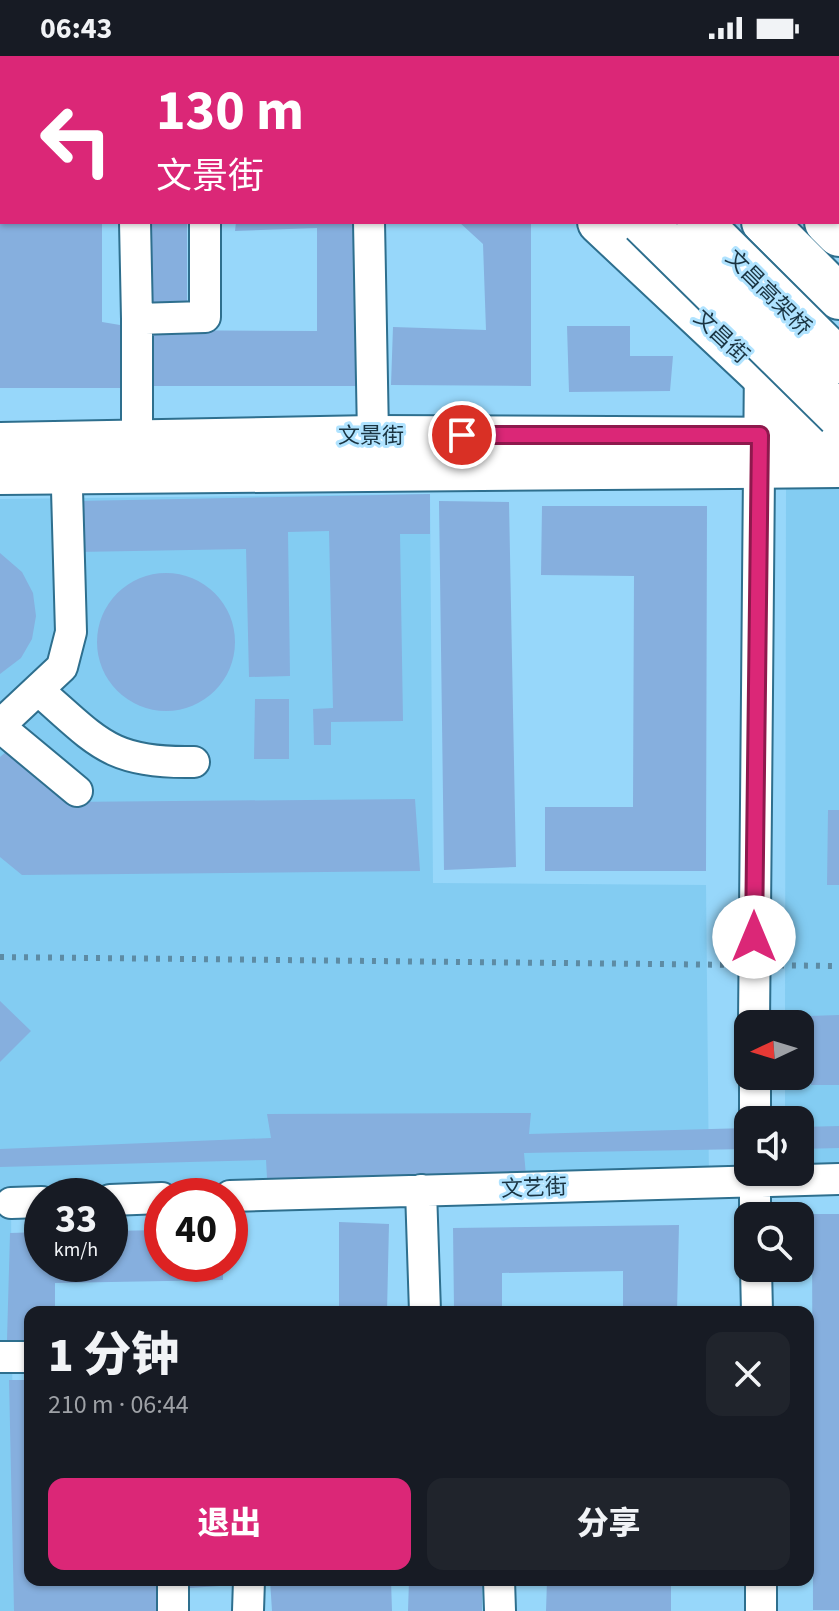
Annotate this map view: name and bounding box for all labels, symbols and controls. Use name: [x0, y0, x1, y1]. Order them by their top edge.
text: 06:43: [40, 7, 112, 50]
text: 130 m: [156, 72, 304, 151]
icon: left: [24, 88, 128, 192]
text: 文景街: [156, 151, 264, 202]
street label: 文昌高架桥: [718, 242, 819, 343]
street label: 文昌街: [686, 303, 756, 371]
pin: [428, 401, 496, 469]
icon: arrive: [440, 413, 484, 457]
street label: 文景街: [338, 420, 404, 452]
position arrow: [712, 895, 796, 979]
north arrow: [734, 1010, 814, 1090]
map controls: [734, 1010, 814, 1282]
button: sound: [734, 1106, 814, 1186]
street label: 文艺街: [500, 1171, 568, 1205]
speed limit sign: 40: [144, 1178, 248, 1282]
text: 33: [55, 1191, 97, 1248]
button: search: [734, 1202, 814, 1282]
text: km/h: [54, 1236, 98, 1264]
text: 1 分钟: [48, 1322, 179, 1390]
button: close: [706, 1332, 790, 1416]
text: 210 m · 06:44: [48, 1386, 189, 1423]
button: 退出: [48, 1478, 411, 1570]
button: 分享: [427, 1478, 790, 1570]

